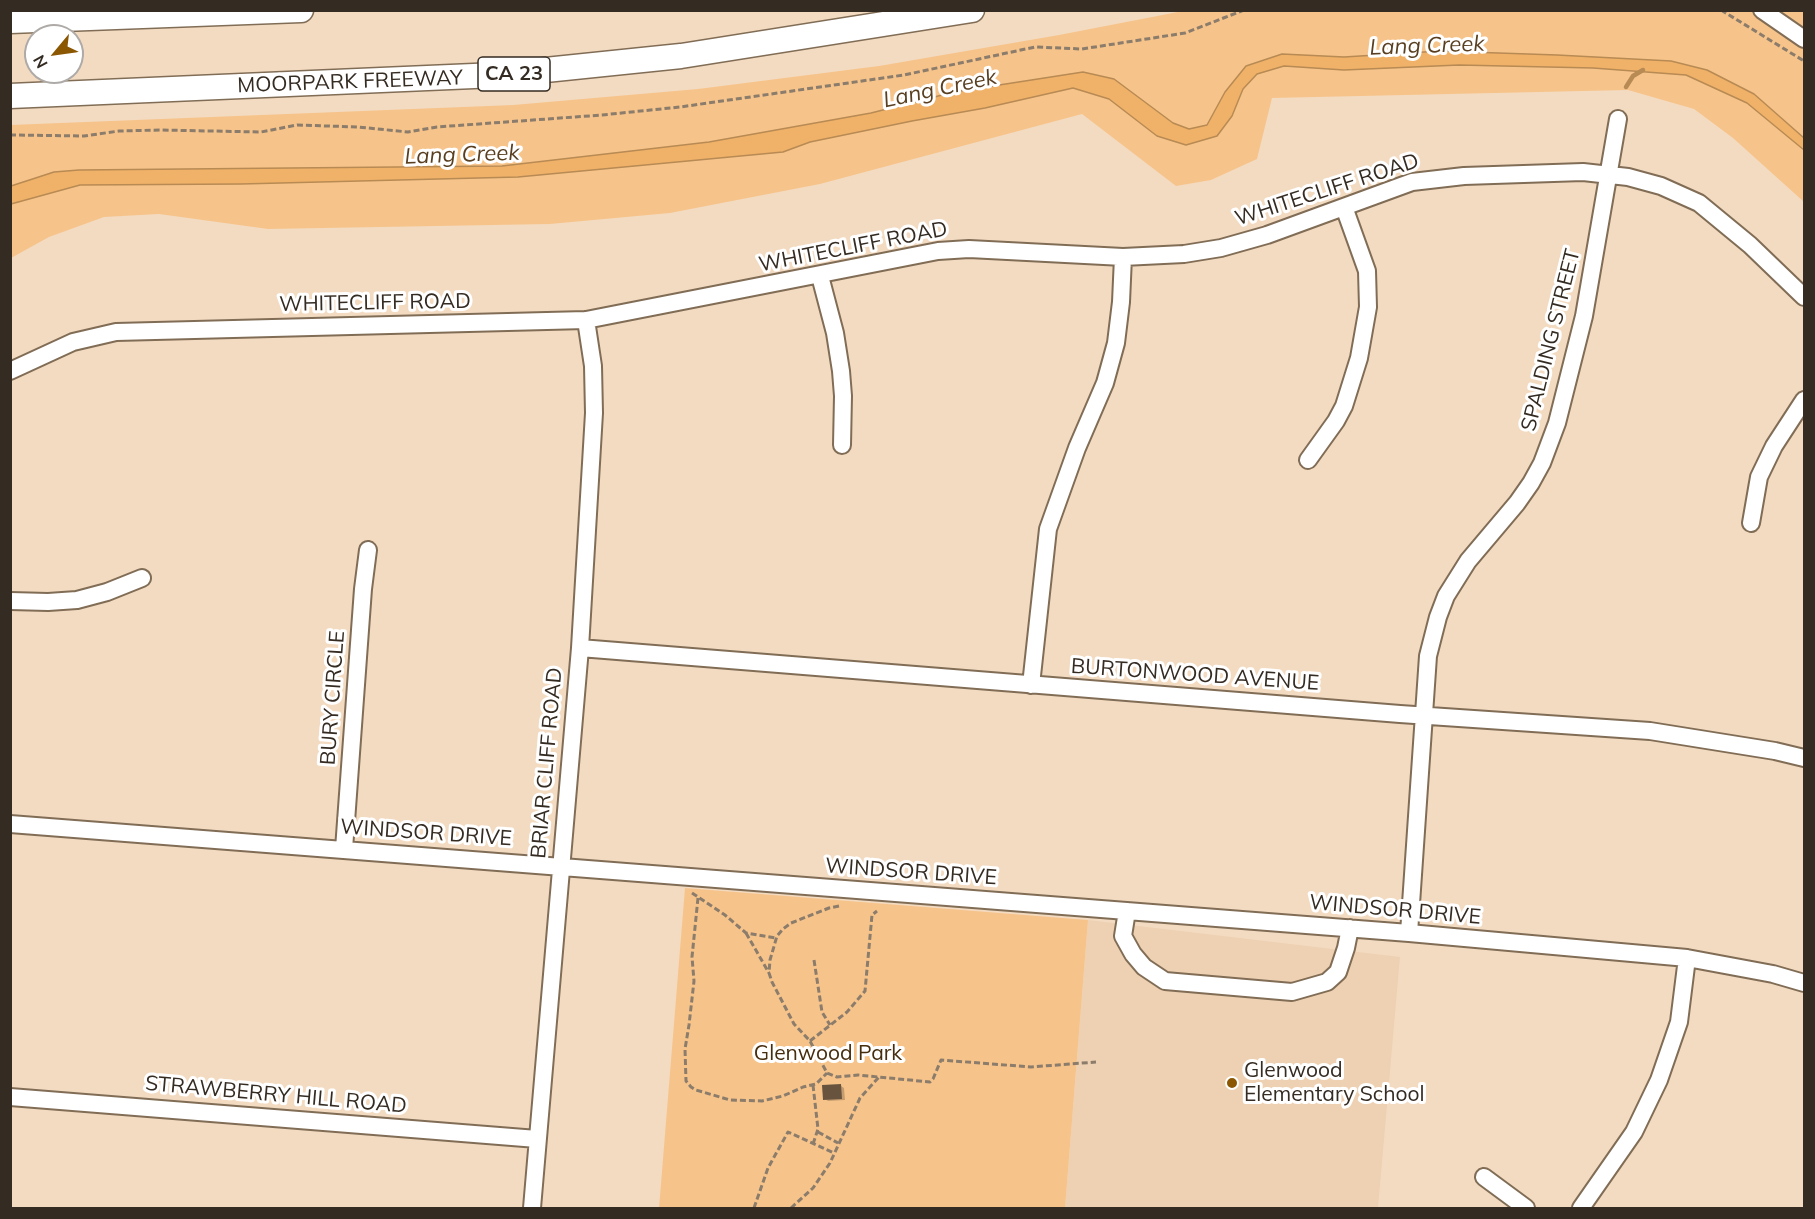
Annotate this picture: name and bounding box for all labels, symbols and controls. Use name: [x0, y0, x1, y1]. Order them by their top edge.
north arrow: [24, 24, 84, 84]
water label: Lang Creek: [1369, 31, 1485, 61]
text: N: [28, 52, 52, 72]
road number: CA 23: [478, 57, 550, 91]
water label: Lang Creek: [881, 64, 999, 114]
street label: MOORPARK FREEWAY: [237, 65, 463, 99]
water label: Lang Creek: [404, 140, 520, 170]
street label: WHITECLIFF ROAD: [1232, 148, 1422, 232]
street label: WHITECLIFF ROAD: [757, 216, 949, 278]
street label: SPALDING STREET: [1516, 246, 1586, 434]
street label: WHITECLIFF ROAD: [279, 289, 471, 317]
street label: BURY CIRCLE: [316, 630, 350, 766]
street label: BURTONWOOD AVENUE: [1070, 654, 1320, 696]
street label: BRIAR CLIFF ROAD: [526, 666, 568, 860]
street label: WINDSOR DRIVE: [339, 814, 513, 852]
street label: WINDSOR DRIVE: [824, 853, 998, 891]
street label: WINDSOR DRIVE: [1308, 890, 1482, 930]
park label: Glenwood Park: [754, 1041, 902, 1067]
place label: Glenwood Elementary School: [1244, 1058, 1425, 1108]
street label: STRAWBERRY HILL ROAD: [144, 1071, 408, 1119]
marker: Glenwood Elementary School: [1225, 1076, 1239, 1090]

